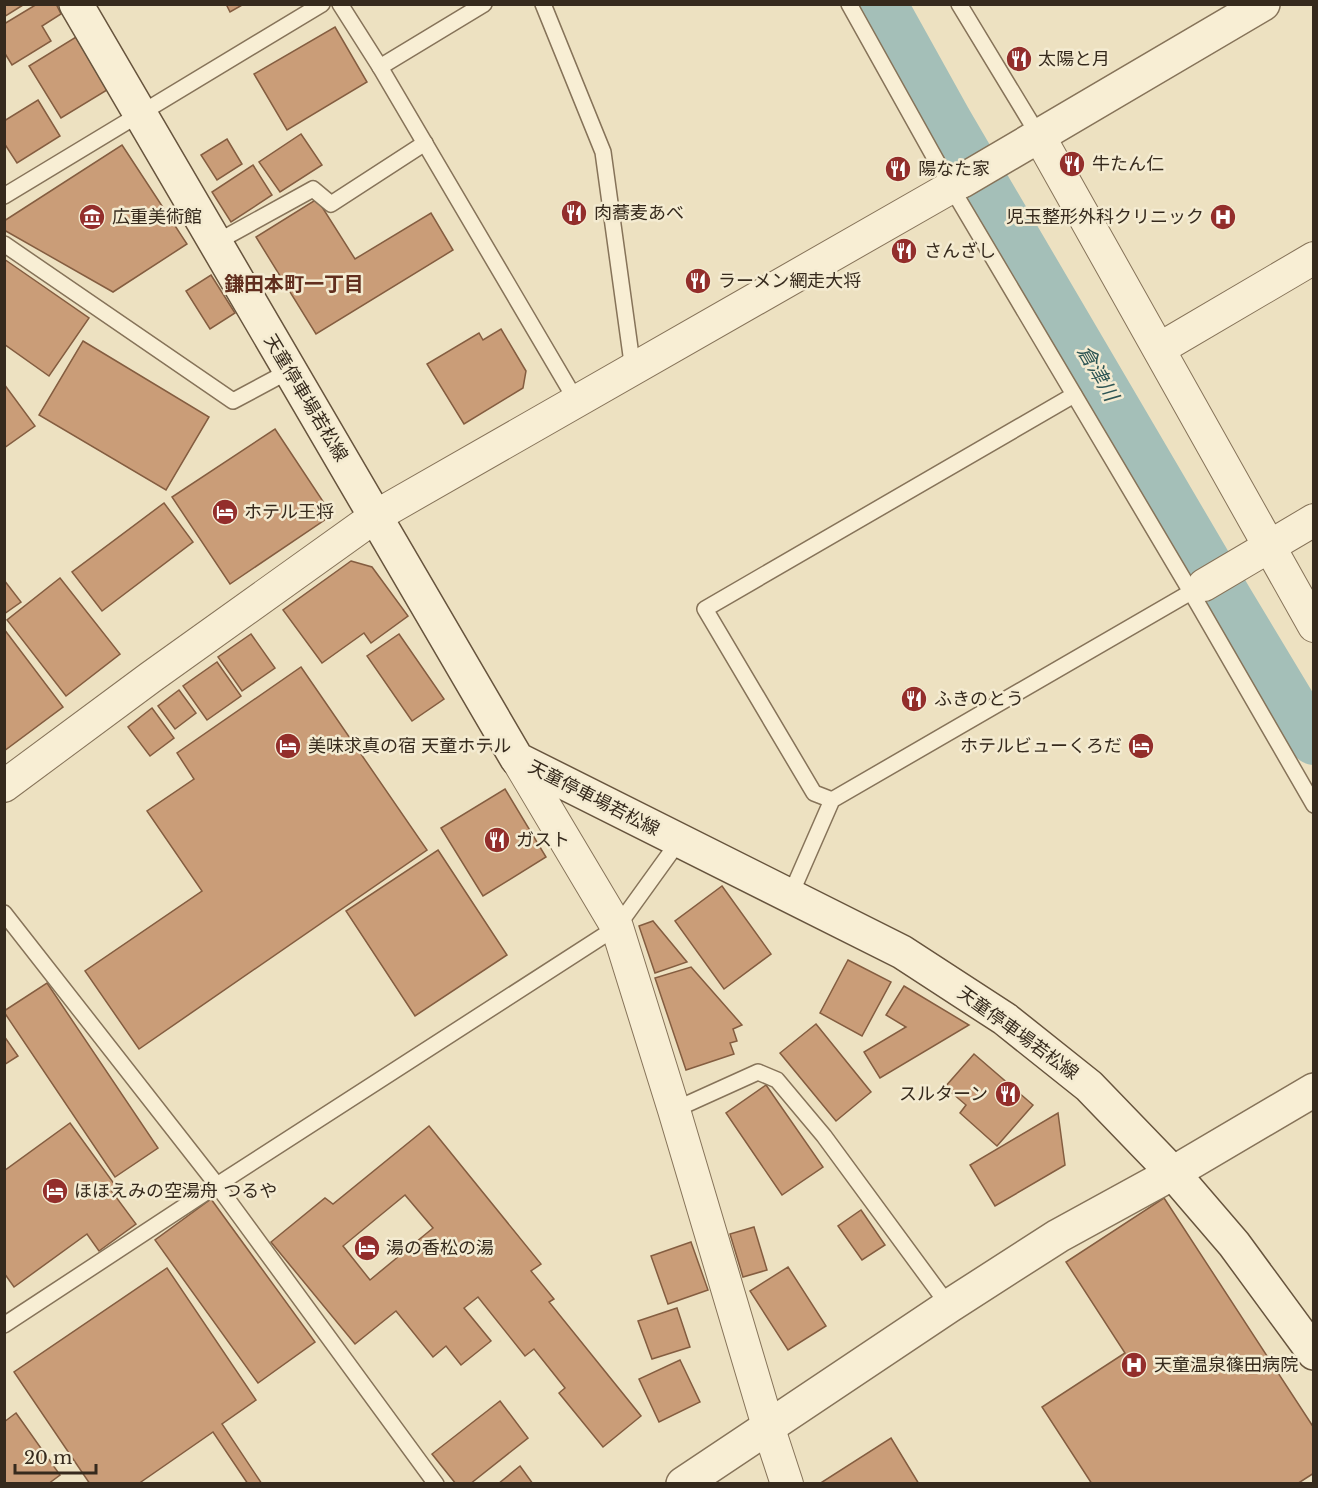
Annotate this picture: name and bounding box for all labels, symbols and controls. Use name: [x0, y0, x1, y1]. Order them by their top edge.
restaurant icon: 太陽と月: [1004, 44, 1034, 74]
place label: 太陽と月: [1038, 48, 1110, 70]
restaurant icon: 牛たん仁: [1057, 149, 1087, 179]
place label: 牛たん仁: [1092, 153, 1164, 175]
restaurant icon: 陽なた家: [883, 154, 913, 184]
place label: 陽なた家: [918, 158, 990, 180]
restaurant icon: 肉蕎麦あべ: [559, 198, 589, 228]
museum icon: 広重美術館: [77, 202, 107, 232]
place label: 肉蕎麦あべ: [594, 202, 684, 224]
hospital icon: 児玉整形外科クリニック: [1208, 202, 1238, 232]
place label: 広重美術館: [112, 206, 202, 228]
place label: 児玉整形外科クリニック: [1006, 206, 1204, 228]
restaurant icon: さんざし: [889, 236, 919, 266]
place label: さんざし: [924, 240, 996, 262]
restaurant icon: ラーメン網走大将: [683, 266, 713, 296]
place label: ラーメン網走大将: [718, 270, 861, 292]
district label: 鎌田本町一丁目: [224, 272, 364, 296]
street label: 天童停車場若松線: [259, 331, 353, 465]
water label: 倉津川: [1073, 341, 1124, 407]
hotel icon: ホテル王将: [210, 497, 240, 527]
place label: ホテル王将: [244, 501, 334, 523]
restaurant icon: ふきのとう: [899, 684, 929, 714]
place label: ふきのとう: [934, 688, 1024, 710]
hotel icon: 美味求真の宿 天童ホテル: [273, 731, 303, 761]
hotel icon: ホテルビューくろだ: [1126, 731, 1156, 761]
place label: 美味求真の宿 天童ホテル: [308, 735, 511, 757]
place label: ホテルビューくろだ: [960, 735, 1122, 757]
street label: 天童停車場若松線: [525, 756, 663, 840]
restaurant icon: ガスト: [482, 825, 512, 855]
place label: ガスト: [516, 829, 570, 851]
street label: 天童停車場若松線: [953, 982, 1083, 1084]
restaurant icon: スルターン: [993, 1079, 1023, 1109]
place label: スルターン: [899, 1083, 988, 1105]
hotel icon: ほほえみの空湯舟 つるや: [40, 1176, 70, 1206]
place label: ほほえみの空湯舟 つるや: [74, 1180, 277, 1202]
hotel icon: 湯の香松の湯: [352, 1233, 382, 1263]
place label: 湯の香松の湯: [386, 1237, 494, 1259]
hospital icon: 天童温泉篠田病院: [1119, 1350, 1149, 1380]
place label: 天童温泉篠田病院: [1154, 1354, 1298, 1376]
scale bar: [15, 1437, 96, 1475]
text: 20 m: [24, 1447, 72, 1469]

